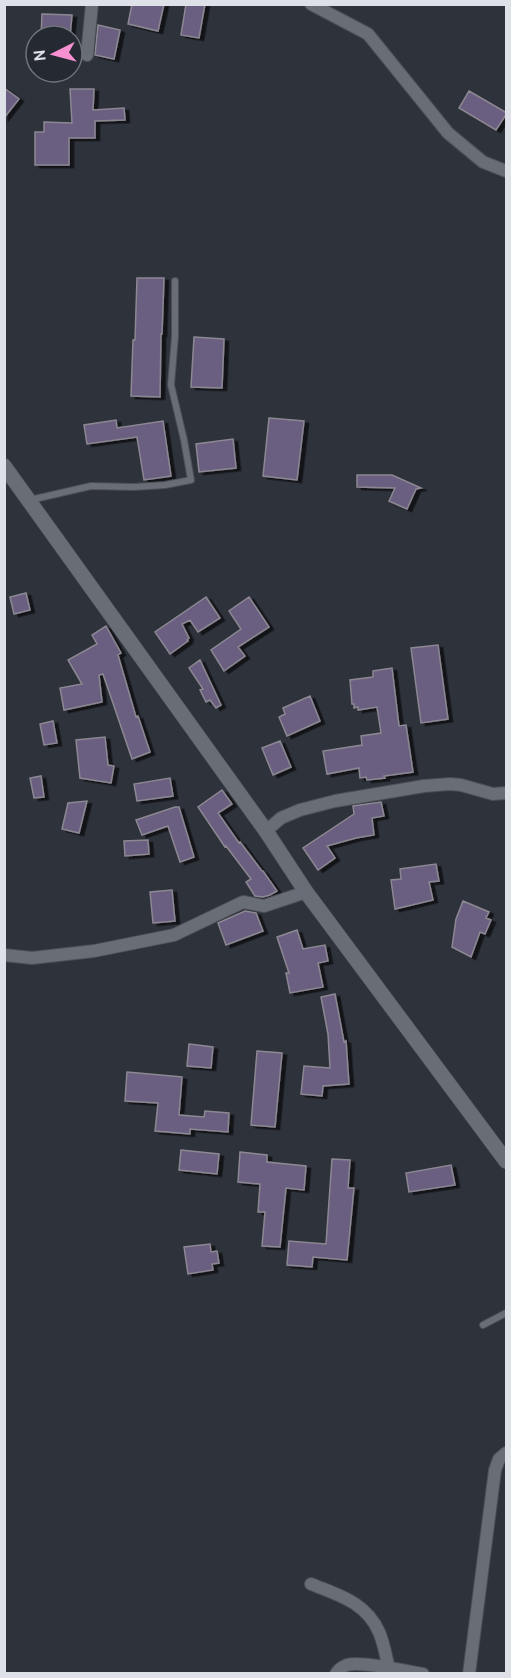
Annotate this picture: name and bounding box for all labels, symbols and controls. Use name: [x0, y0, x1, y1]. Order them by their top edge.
north arrow: [24, 24, 84, 84]
text: N: [30, 49, 50, 62]

